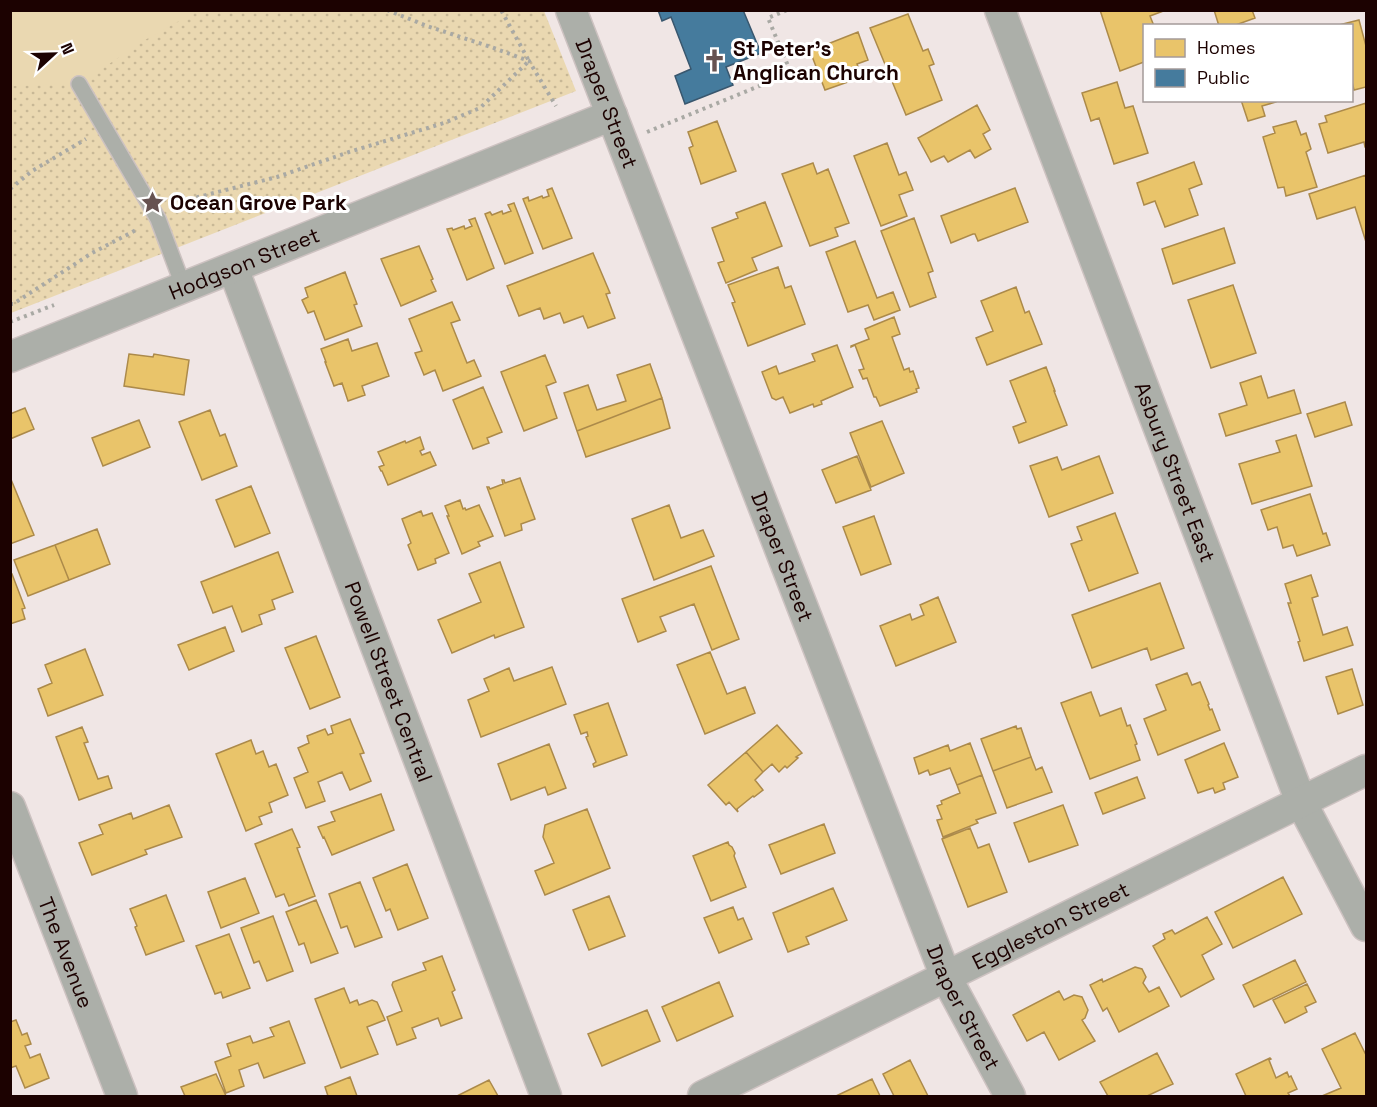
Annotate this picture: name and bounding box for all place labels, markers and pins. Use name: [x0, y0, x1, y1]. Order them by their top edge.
place label: St Peter's Anglican Church: [733, 35, 899, 86]
church icon: St Peter's Anglican Church: [702, 47, 728, 73]
place icon: Ocean Grove Park: [139, 189, 165, 215]
place label: Ocean Grove Park: [170, 189, 347, 216]

